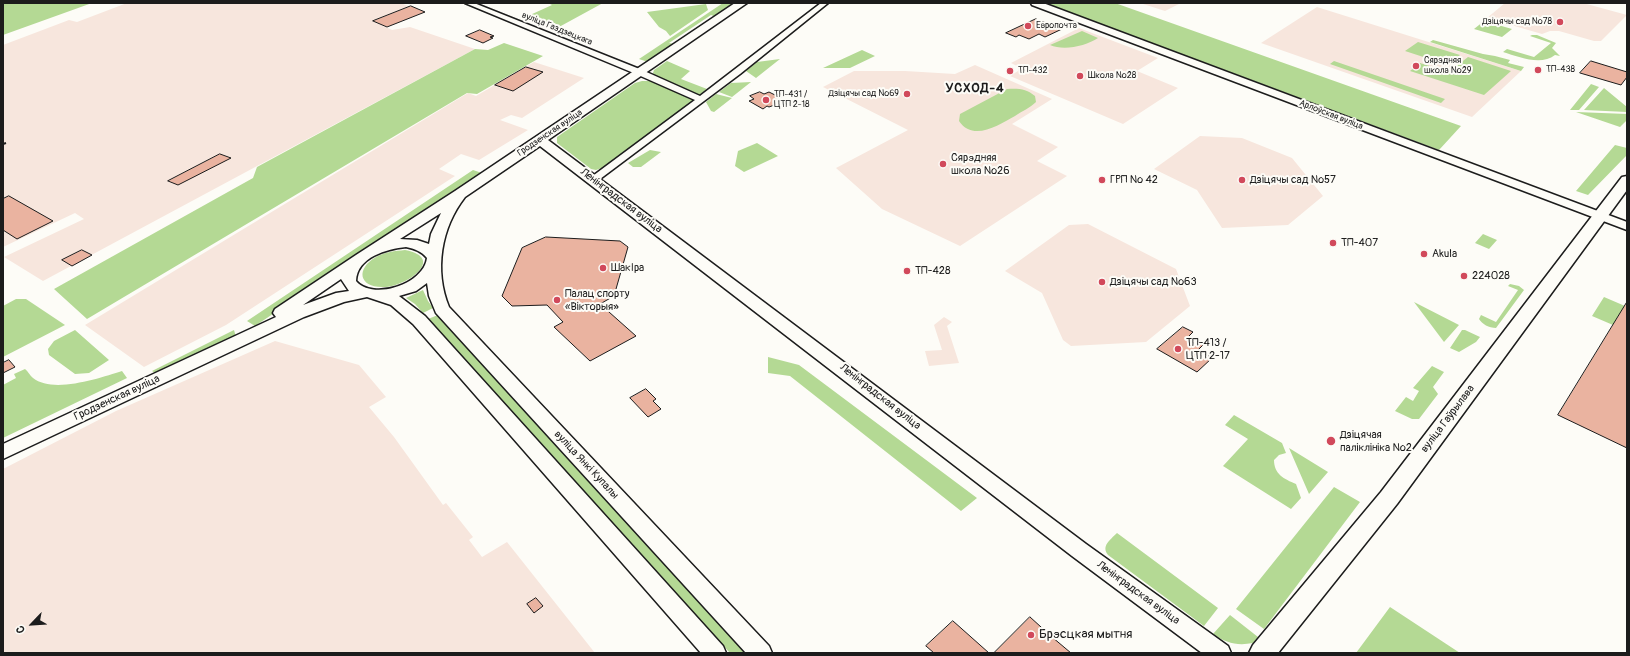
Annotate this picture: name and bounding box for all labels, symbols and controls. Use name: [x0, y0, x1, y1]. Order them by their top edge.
street label: вуліца Газдзецкага: [520, 10, 594, 48]
place label: Дзіцячы сад №78: [1482, 17, 1552, 27]
marker: Дзіцячы сад №78: [1555, 17, 1565, 27]
marker: Европочта: [1023, 21, 1033, 31]
place label: Европочта: [1036, 21, 1077, 31]
place label: Сярэдняя школа №29: [1424, 56, 1471, 77]
marker: Сярэдняя школа №29: [1411, 61, 1421, 71]
marker: ТП-438: [1533, 65, 1543, 75]
place label: ТП-438: [1546, 65, 1575, 75]
marker: ТП-432: [1005, 66, 1015, 76]
place label: ТП-432: [1018, 66, 1048, 76]
marker: Школа №28: [1075, 71, 1085, 81]
place label: Школа №28: [1088, 71, 1136, 81]
district label: УСХОД-4: [946, 81, 1004, 97]
place label: Дзіцячы сад №69: [829, 89, 899, 99]
marker: Дзіцячы сад №69: [902, 89, 912, 99]
place label: ТП-431 / ЦТП 2-18: [774, 90, 810, 111]
marker: ТП-431 / ЦТП 2-18: [761, 95, 771, 105]
street label: Арлоўская вуліца: [1298, 98, 1364, 132]
street label: Гродзенская вуліца: [515, 107, 585, 159]
place label: Сярэдняя школа №26: [951, 151, 1010, 177]
marker: Сярэдняя школа №26: [938, 159, 948, 169]
street label: Ленінградская вуліца: [577, 166, 665, 236]
place label: ГРП № 42: [1110, 173, 1158, 187]
place label: Дзіцячы сад №57: [1250, 173, 1336, 187]
marker: ГРП № 42: [1097, 175, 1107, 185]
marker: Дзіцячы сад №57: [1237, 175, 1247, 185]
place label: ТП-407: [1341, 236, 1378, 250]
marker: ТП-407: [1328, 238, 1338, 248]
place label: Akula: [1432, 247, 1457, 261]
marker: Akula: [1419, 249, 1429, 259]
place label: ШакІра: [611, 261, 644, 275]
marker: ШакІра: [598, 263, 608, 273]
place label: ТП-428: [915, 264, 950, 278]
marker: ТП-428: [902, 266, 912, 276]
place label: 224028: [1472, 269, 1510, 283]
marker: 224028: [1459, 271, 1469, 281]
place label: Дзіцячы сад №63: [1110, 275, 1197, 289]
marker: Дзіцячы сад №63: [1097, 277, 1107, 287]
place label: Палац спорту «Вікторыя»: [565, 287, 629, 313]
marker: Палац спорту «Вікторыя»: [552, 295, 562, 305]
place label: ТП-413 / ЦТП 2-17: [1186, 336, 1230, 362]
marker: ТП-413 / ЦТП 2-17: [1173, 344, 1183, 354]
street label: Ленінградская вуліца: [837, 361, 923, 433]
street label: Гродзенская вуліца: [72, 372, 162, 424]
street label: вуліца Гаўрылава: [1418, 383, 1478, 455]
street label: вуліца Янкі Купалы: [551, 428, 621, 502]
place label: Дзіцячая паліклініка №2: [1340, 428, 1412, 454]
marker: Дзіцячая паліклініка №2: [1325, 435, 1337, 447]
street label: Ленінградская вуліца: [1094, 558, 1182, 628]
north arrow: [12, 604, 52, 644]
text: С: [13, 623, 28, 635]
place label: Брэсцкая мытня: [1039, 627, 1132, 643]
marker: Брэсцкая мытня: [1026, 630, 1036, 640]

